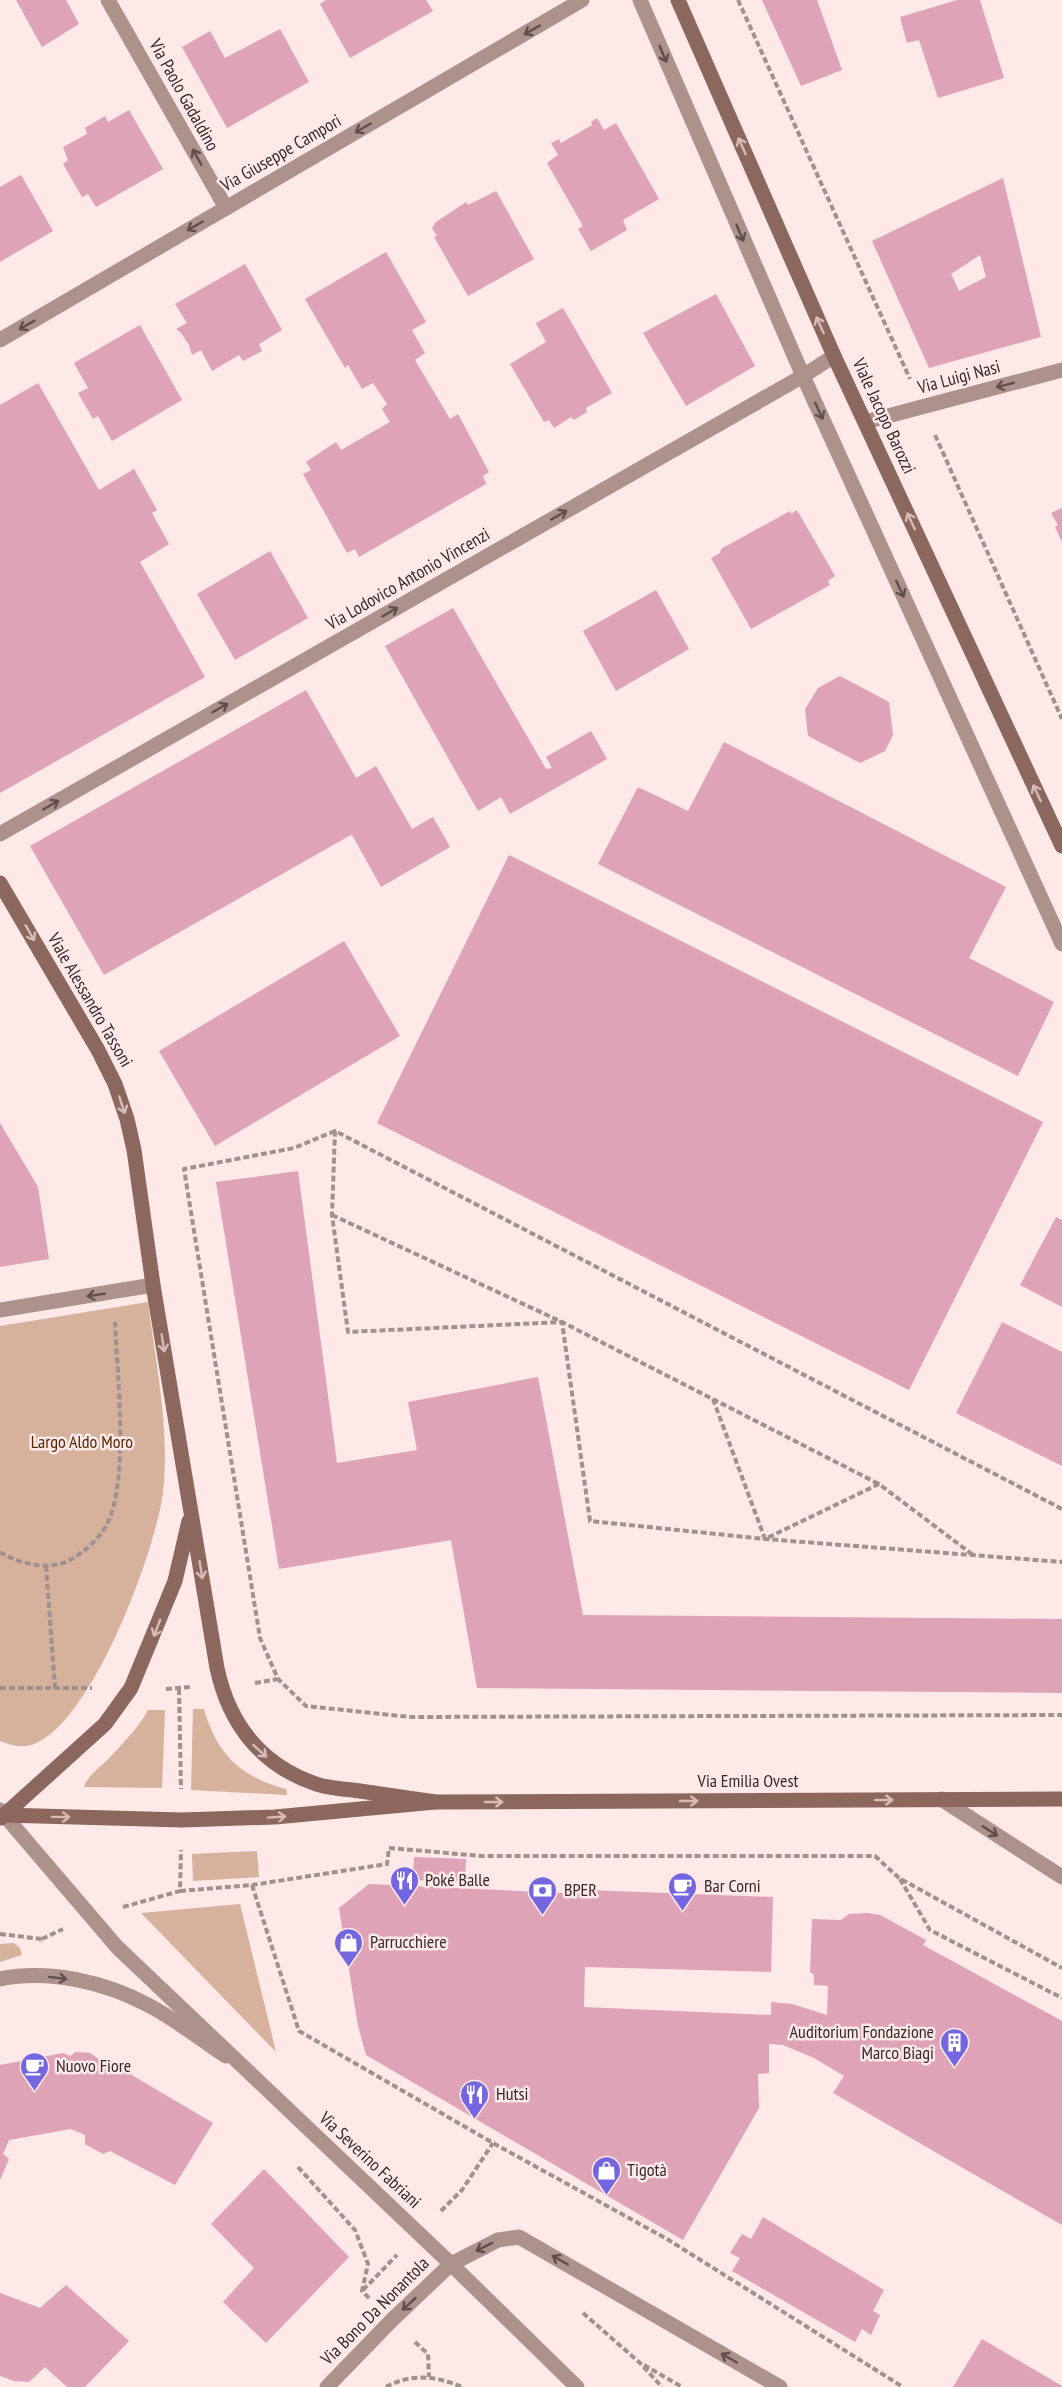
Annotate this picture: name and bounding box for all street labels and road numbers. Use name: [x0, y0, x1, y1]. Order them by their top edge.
street label: Via Paolo Gadaldino: [144, 34, 225, 155]
street label: Via Giuseppe Campori: [215, 109, 345, 197]
street label: Viale Jacopo Barozzi: [847, 353, 921, 477]
street label: Via Luigi Nasi: [914, 354, 1003, 399]
street label: Via Lodovico Antonio Vincenzi: [321, 522, 494, 635]
street label: Viale Alessandro Tassoni: [42, 928, 138, 1071]
street label: Via Emilia Ovest: [697, 1769, 798, 1792]
street label: Via Severino Fabriani: [314, 2106, 426, 2213]
street label: Via Bono Da Nonantola: [315, 2252, 434, 2370]

